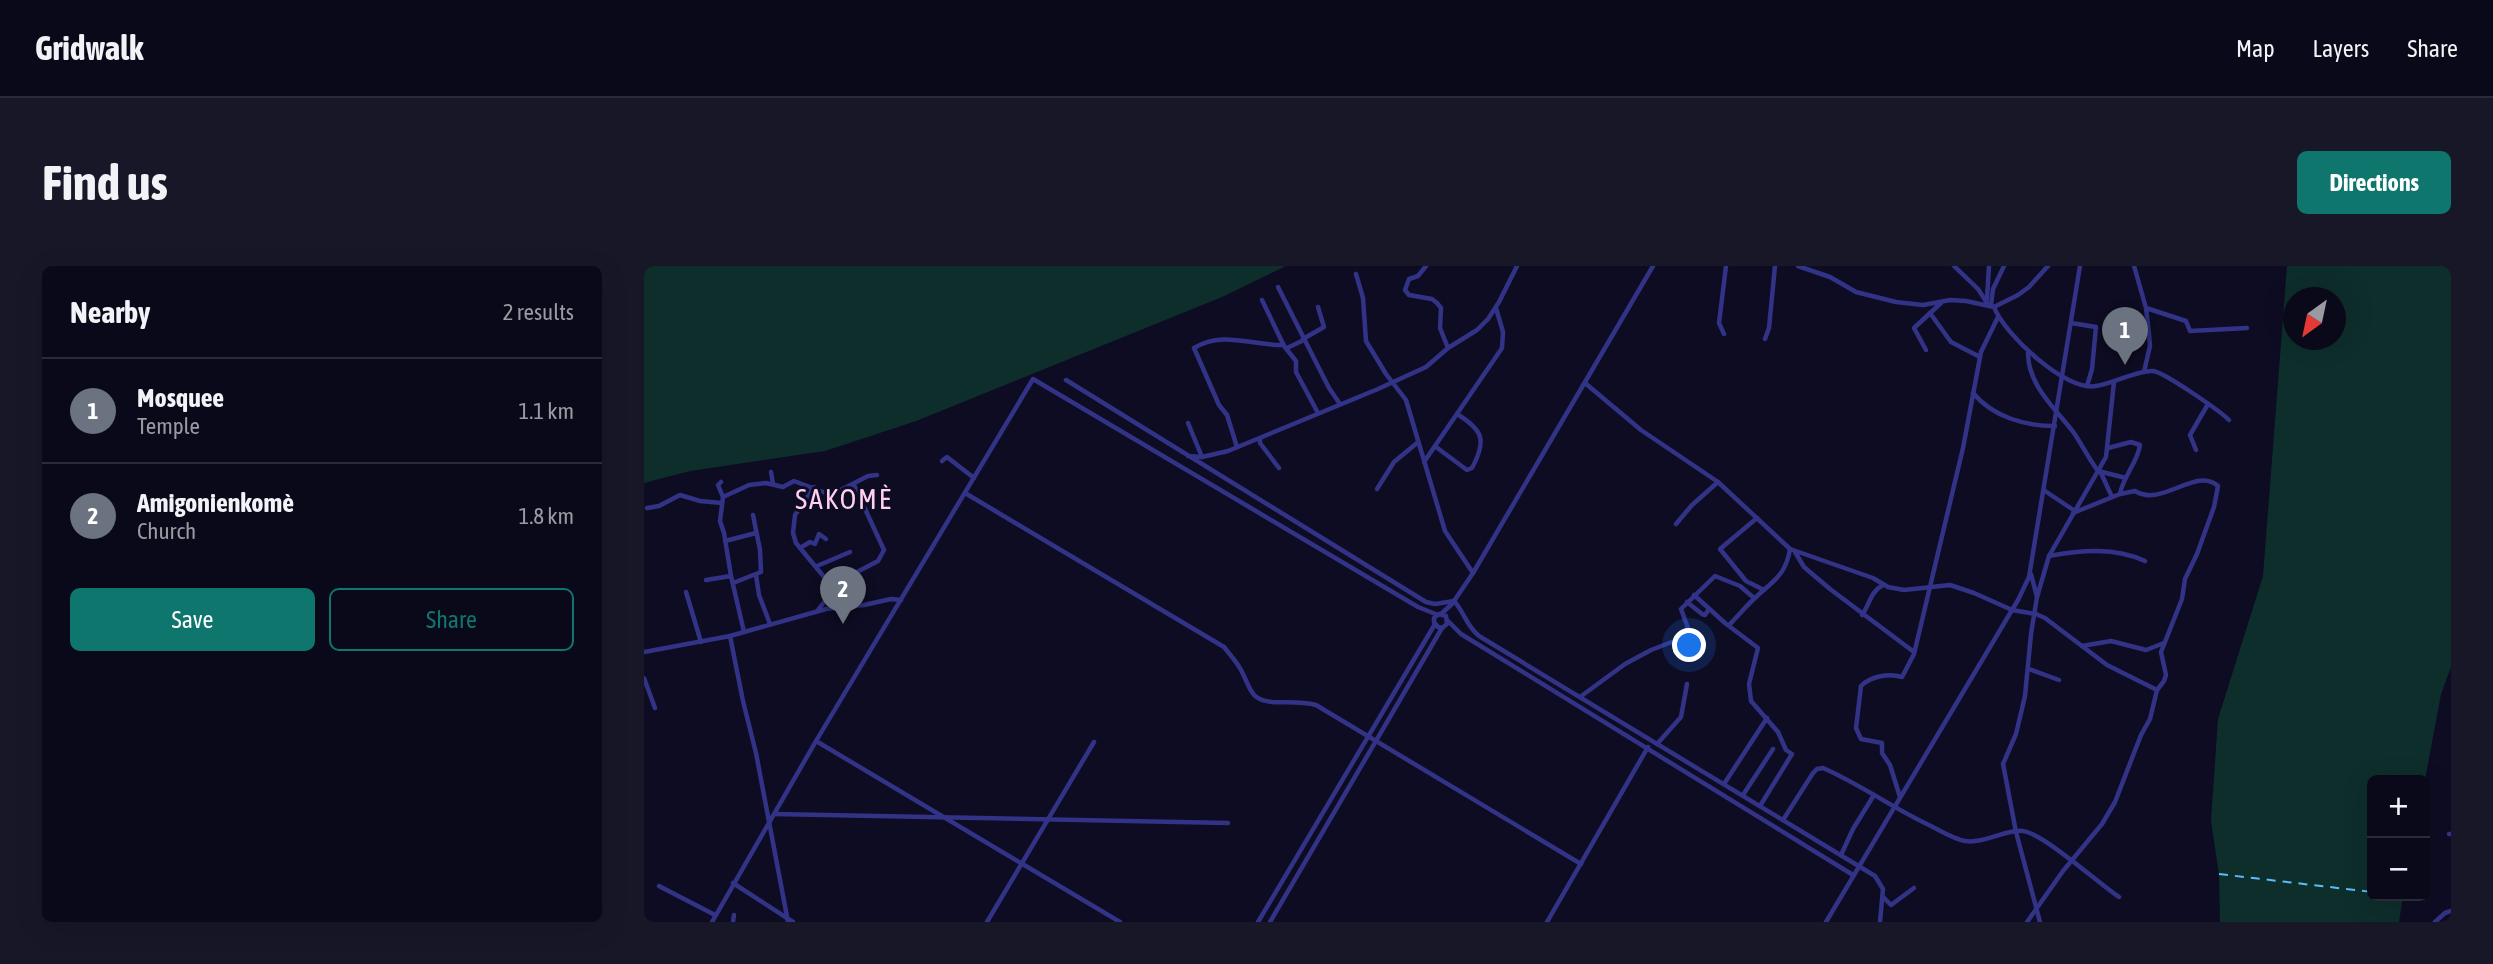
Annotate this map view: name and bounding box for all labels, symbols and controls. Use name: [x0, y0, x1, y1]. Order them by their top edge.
text: Gridwalk: [35, 29, 143, 67]
text: Map: [2236, 35, 2275, 62]
text: Layers: [2313, 35, 2369, 62]
text: Share: [2407, 35, 2458, 62]
button: Directions: [2297, 151, 2451, 214]
text: Find us: [42, 154, 168, 210]
north arrow: [2283, 287, 2346, 350]
text: Nearby: [70, 295, 150, 329]
text: 2 results: [503, 299, 574, 325]
pin: 1: [2102, 307, 2148, 365]
text: Mosquee: [137, 383, 224, 413]
text: 1: [88, 398, 98, 424]
text: 1.1 km: [518, 398, 574, 424]
text: Temple: [137, 413, 200, 439]
district label: SAKOMÈ: [795, 483, 893, 515]
text: Amigonienkomè: [137, 488, 294, 518]
text: 2: [88, 503, 98, 529]
text: 1.8 km: [518, 503, 574, 529]
text: Church: [137, 518, 196, 544]
pin: 2: [820, 566, 866, 624]
button: Save: [70, 588, 315, 651]
button: Share: [329, 588, 574, 651]
your location: [1672, 628, 1706, 662]
map controls: [2367, 775, 2430, 901]
button: +: [2367, 775, 2430, 838]
button: −: [2367, 838, 2430, 901]

